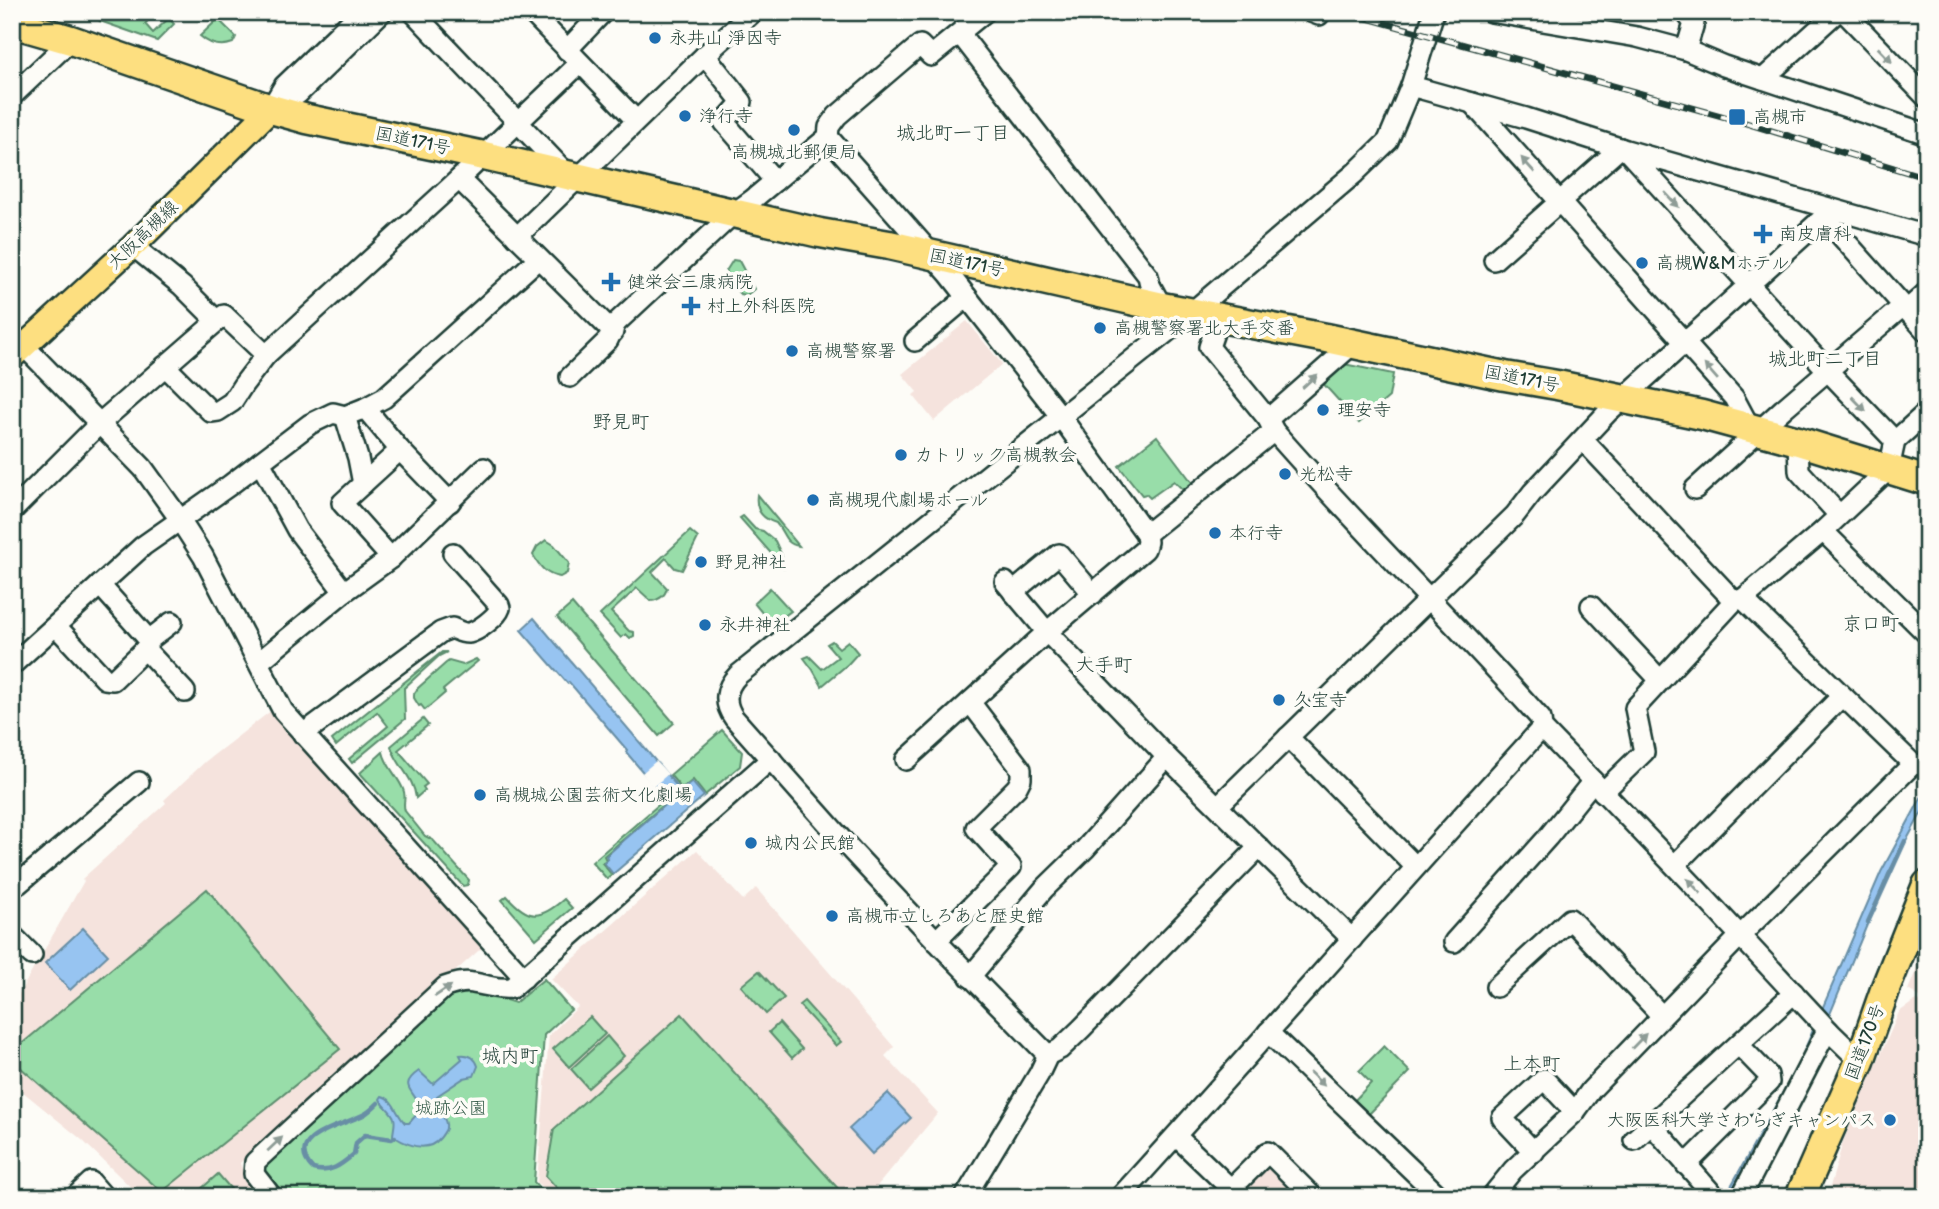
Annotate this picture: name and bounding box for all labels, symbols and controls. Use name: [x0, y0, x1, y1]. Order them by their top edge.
place label: 永井山 淨因寺: [669, 28, 782, 49]
marker: 永井山 淨因寺: [647, 30, 663, 46]
one-way arrow: [1877, 46, 1893, 63]
place label: 浄行寺: [699, 106, 753, 127]
marker: 高槻市: [1727, 107, 1747, 127]
place label: 高槻市: [1753, 107, 1807, 128]
marker: 浄行寺: [677, 108, 693, 124]
marker: 高槻城北郵便局: [786, 122, 802, 138]
district label: 城北町一丁目: [896, 122, 1010, 145]
street label: 国道171号: [373, 123, 453, 159]
place label: 高槻城北郵便局: [731, 142, 857, 163]
one-way arrow: [1520, 156, 1536, 174]
one-way arrow: [1664, 191, 1680, 208]
street label: 大阪高槻線: [103, 196, 183, 274]
marker: 南皮膚科: [1753, 224, 1773, 244]
place label: 南皮膚科: [1779, 224, 1851, 245]
street label: 国道171号: [927, 245, 1007, 281]
place label: 高槻W&Mホテル: [1656, 253, 1789, 274]
marker: 高槻W&Mホテル: [1634, 255, 1650, 271]
marker: 健栄会三康病院: [601, 272, 621, 292]
place label: 健栄会三康病院: [627, 272, 753, 293]
marker: 村上外科医院: [681, 296, 701, 316]
place label: 村上外科医院: [707, 296, 815, 317]
place label: 高槻警察署北大手交番: [1114, 318, 1294, 339]
marker: 高槻警察署北大手交番: [1092, 320, 1108, 336]
place label: 高槻警察署: [806, 341, 896, 362]
marker: 高槻警察署: [784, 343, 800, 359]
district label: 城北町二丁目: [1768, 348, 1882, 371]
street label: 国道171号: [1482, 361, 1562, 397]
one-way arrow: [1704, 364, 1719, 381]
one-way arrow: [1301, 373, 1319, 389]
one-way arrow: [1851, 395, 1867, 412]
place label: 理安寺: [1337, 400, 1391, 421]
marker: 理安寺: [1315, 402, 1331, 418]
district label: 野見町: [592, 411, 650, 434]
place label: カトリック高槻教会: [915, 445, 1077, 466]
marker: カトリック高槻教会: [893, 447, 909, 463]
place label: 光松寺: [1299, 464, 1353, 485]
marker: 光松寺: [1277, 466, 1293, 482]
place label: 高槻現代劇場ホール: [827, 490, 988, 511]
marker: 高槻現代劇場ホール: [805, 492, 821, 508]
place label: 本行寺: [1229, 523, 1283, 544]
marker: 本行寺: [1207, 525, 1223, 541]
place label: 野見神社: [715, 552, 787, 573]
marker: 野見神社: [693, 554, 709, 570]
district label: 京口町: [1842, 613, 1900, 636]
place label: 永井神社: [719, 615, 791, 636]
marker: 永井神社: [697, 617, 713, 633]
district label: 大手町: [1075, 654, 1133, 677]
place label: 久宝寺: [1293, 690, 1347, 711]
marker: 久宝寺: [1271, 692, 1287, 708]
place label: 高槻城公園芸術文化劇場: [494, 785, 692, 806]
marker: 高槻城公園芸術文化劇場: [472, 787, 488, 803]
place label: 城内公民館: [765, 833, 855, 854]
marker: 城内公民館: [743, 835, 759, 851]
one-way arrow: [1686, 877, 1702, 895]
place label: 高槻市立しろあと歴史館: [846, 906, 1044, 927]
marker: 高槻市立しろあと歴史館: [824, 908, 840, 924]
one-way arrow: [434, 984, 452, 998]
street label: 国道170号: [1841, 1001, 1889, 1083]
one-way arrow: [1630, 1033, 1646, 1050]
district label: 城内町: [481, 1045, 539, 1068]
district label: 上本町: [1503, 1053, 1561, 1076]
one-way arrow: [1309, 1070, 1326, 1087]
park label: 城跡公園: [415, 1098, 487, 1119]
place label: 大阪医科大学さわらぎキャンパス: [1607, 1110, 1876, 1131]
marker: 大阪医科大学さわらぎキャンパス: [1882, 1112, 1898, 1128]
one-way arrow: [266, 1136, 283, 1152]

